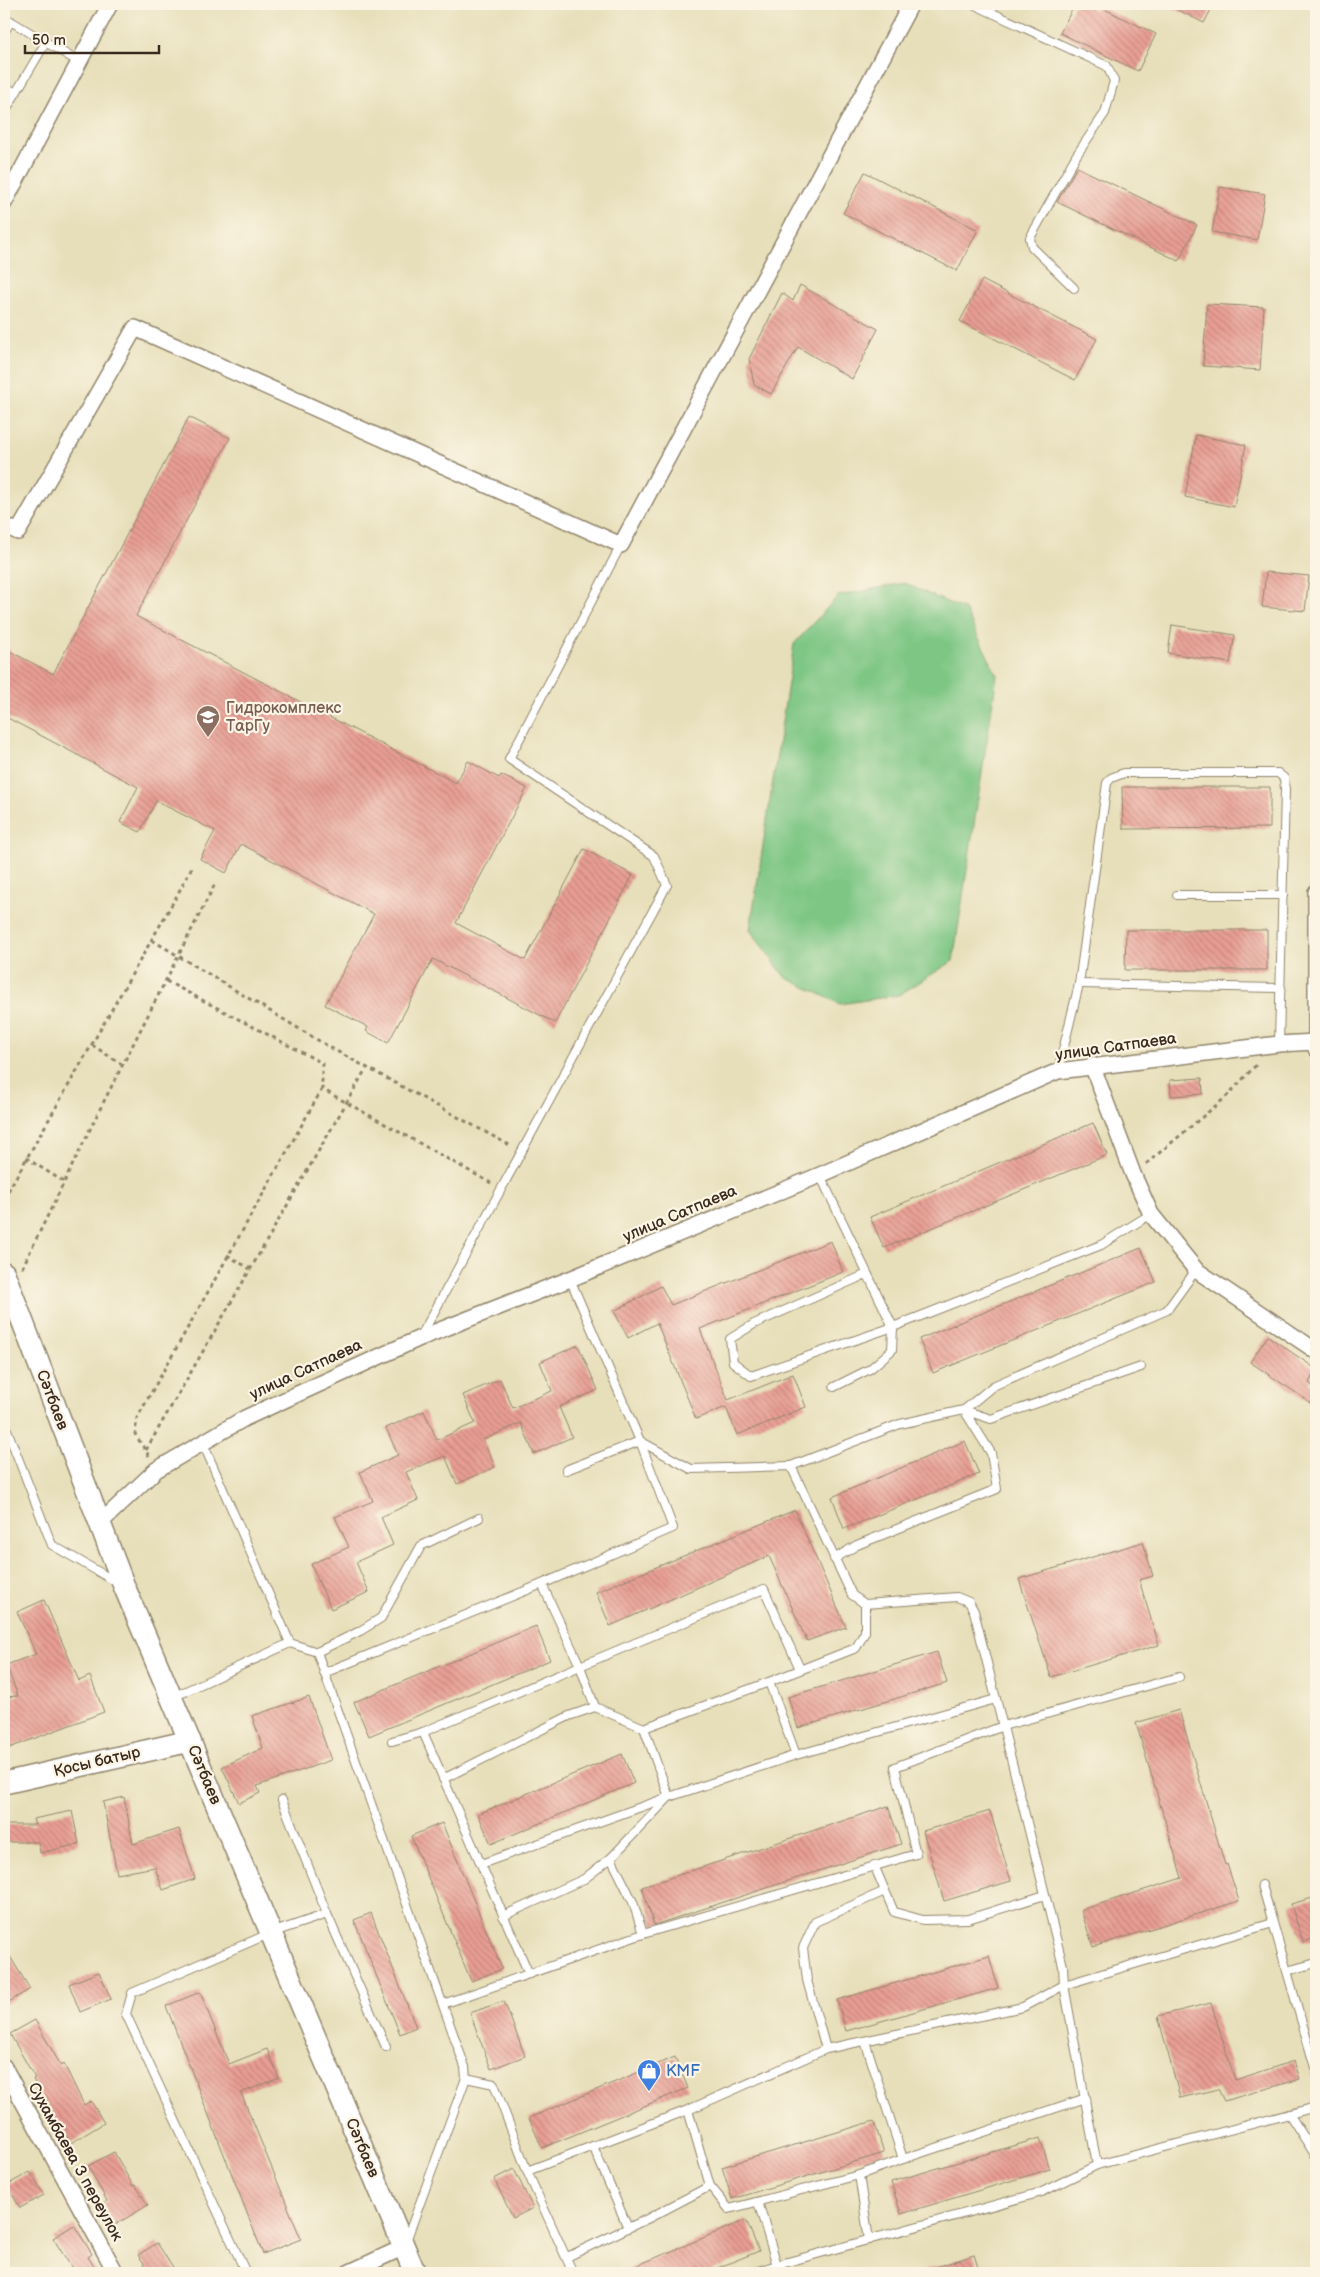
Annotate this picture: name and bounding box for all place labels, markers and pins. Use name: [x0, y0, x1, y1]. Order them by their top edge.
place label: Гидрокомплекс ТарГу: [226, 699, 342, 736]
school or university icon: Гидрокомплекс ТарГу: [195, 704, 221, 738]
shop icon: KMF: [636, 2058, 662, 2092]
place label: KMF: [666, 2062, 700, 2081]

